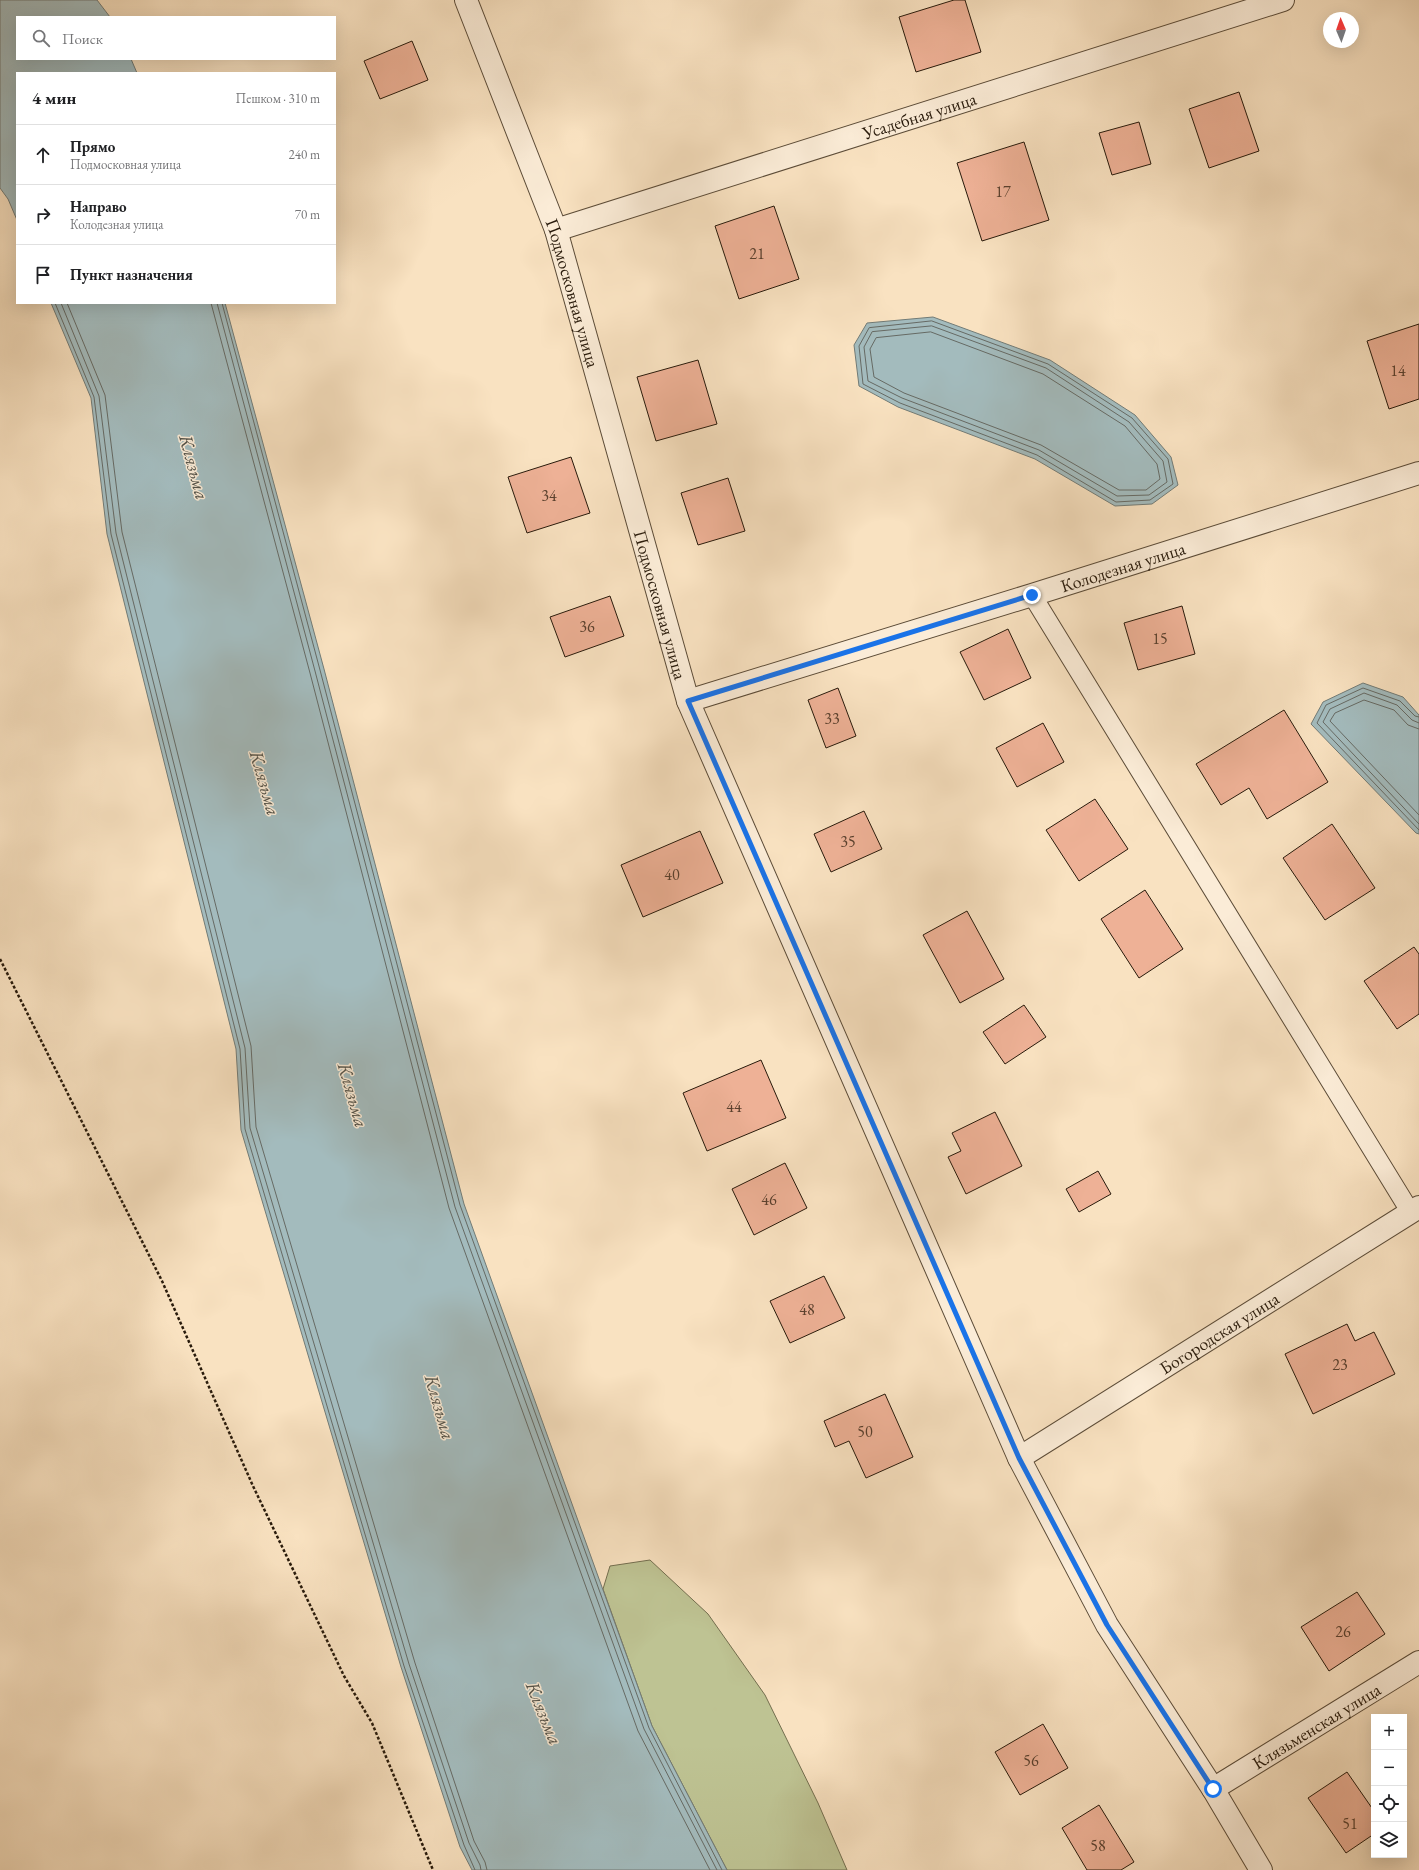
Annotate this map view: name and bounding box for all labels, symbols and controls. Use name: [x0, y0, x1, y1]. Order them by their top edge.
north arrow: [1323, 12, 1359, 48]
search box: [16, 16, 336, 60]
icon: search: [30, 27, 52, 49]
text: Поиск: [62, 29, 103, 48]
street label: Усадебная улица: [859, 86, 980, 144]
text: 4 мин: [32, 87, 76, 109]
text: Пешком · 310 m: [236, 90, 320, 107]
text: Прямо: [70, 137, 115, 156]
icon: ahead: [32, 144, 54, 166]
text: 240 m: [289, 146, 320, 163]
text: Подмосковная улица: [70, 156, 181, 173]
house number: 17: [995, 181, 1011, 202]
text: Направо: [70, 197, 127, 216]
icon: right: [32, 204, 54, 226]
text: 70 m: [295, 206, 320, 223]
street label: Подмосковная улица: [541, 215, 606, 371]
text: Колодезная улица: [70, 216, 163, 233]
house number: 21: [749, 243, 765, 264]
icon: arrive: [32, 264, 54, 286]
text: Пункт назначения: [70, 265, 193, 284]
house number: 14: [1390, 360, 1406, 381]
water label: Клязьма: [173, 431, 215, 502]
house number: 34: [541, 485, 557, 506]
street label: Подмосковная улица: [629, 527, 693, 683]
street label: Колодезная улица: [1057, 536, 1189, 597]
route end: [1023, 586, 1041, 604]
house number: 36: [579, 616, 595, 637]
house number: 15: [1152, 628, 1168, 649]
house number: 33: [824, 708, 840, 729]
water label: Клязьма: [244, 747, 286, 818]
house number: 35: [840, 831, 856, 852]
house number: 40: [664, 864, 680, 885]
water label: Клязьма: [332, 1059, 374, 1130]
house number: 44: [726, 1096, 742, 1117]
house number: 46: [761, 1189, 777, 1210]
street label: Богородская улица: [1155, 1286, 1284, 1379]
house number: 48: [799, 1299, 815, 1320]
house number: 23: [1332, 1354, 1348, 1375]
water label: Клязьма: [419, 1371, 461, 1442]
house number: 50: [857, 1421, 873, 1442]
house number: 26: [1335, 1621, 1351, 1642]
water label: Клязьма: [520, 1677, 568, 1748]
street label: Клязьменская улица: [1247, 1677, 1385, 1774]
map controls: [1371, 1714, 1407, 1858]
button: +: [1371, 1714, 1407, 1750]
house number: 56: [1023, 1750, 1039, 1771]
button: −: [1371, 1750, 1407, 1786]
route start: [1204, 1780, 1222, 1798]
button: locate: [1371, 1786, 1407, 1822]
house number: 51: [1342, 1813, 1358, 1834]
button: layers: [1371, 1822, 1407, 1858]
house number: 58: [1090, 1835, 1106, 1856]

